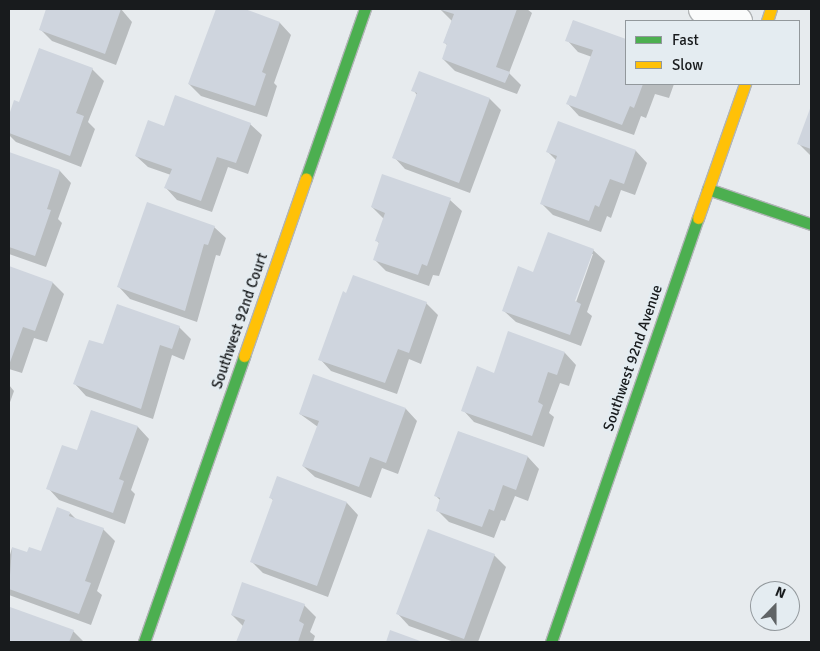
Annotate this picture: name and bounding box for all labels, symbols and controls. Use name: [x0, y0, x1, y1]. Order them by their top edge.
legend: [625, 20, 800, 85]
text: Fast: [672, 31, 699, 49]
text: Slow: [672, 56, 703, 74]
street label: Southwest 92nd Court: [208, 251, 272, 391]
street label: Southwest 92nd Avenue: [600, 283, 666, 433]
north arrow: [750, 581, 800, 631]
text: N: [773, 583, 788, 602]

